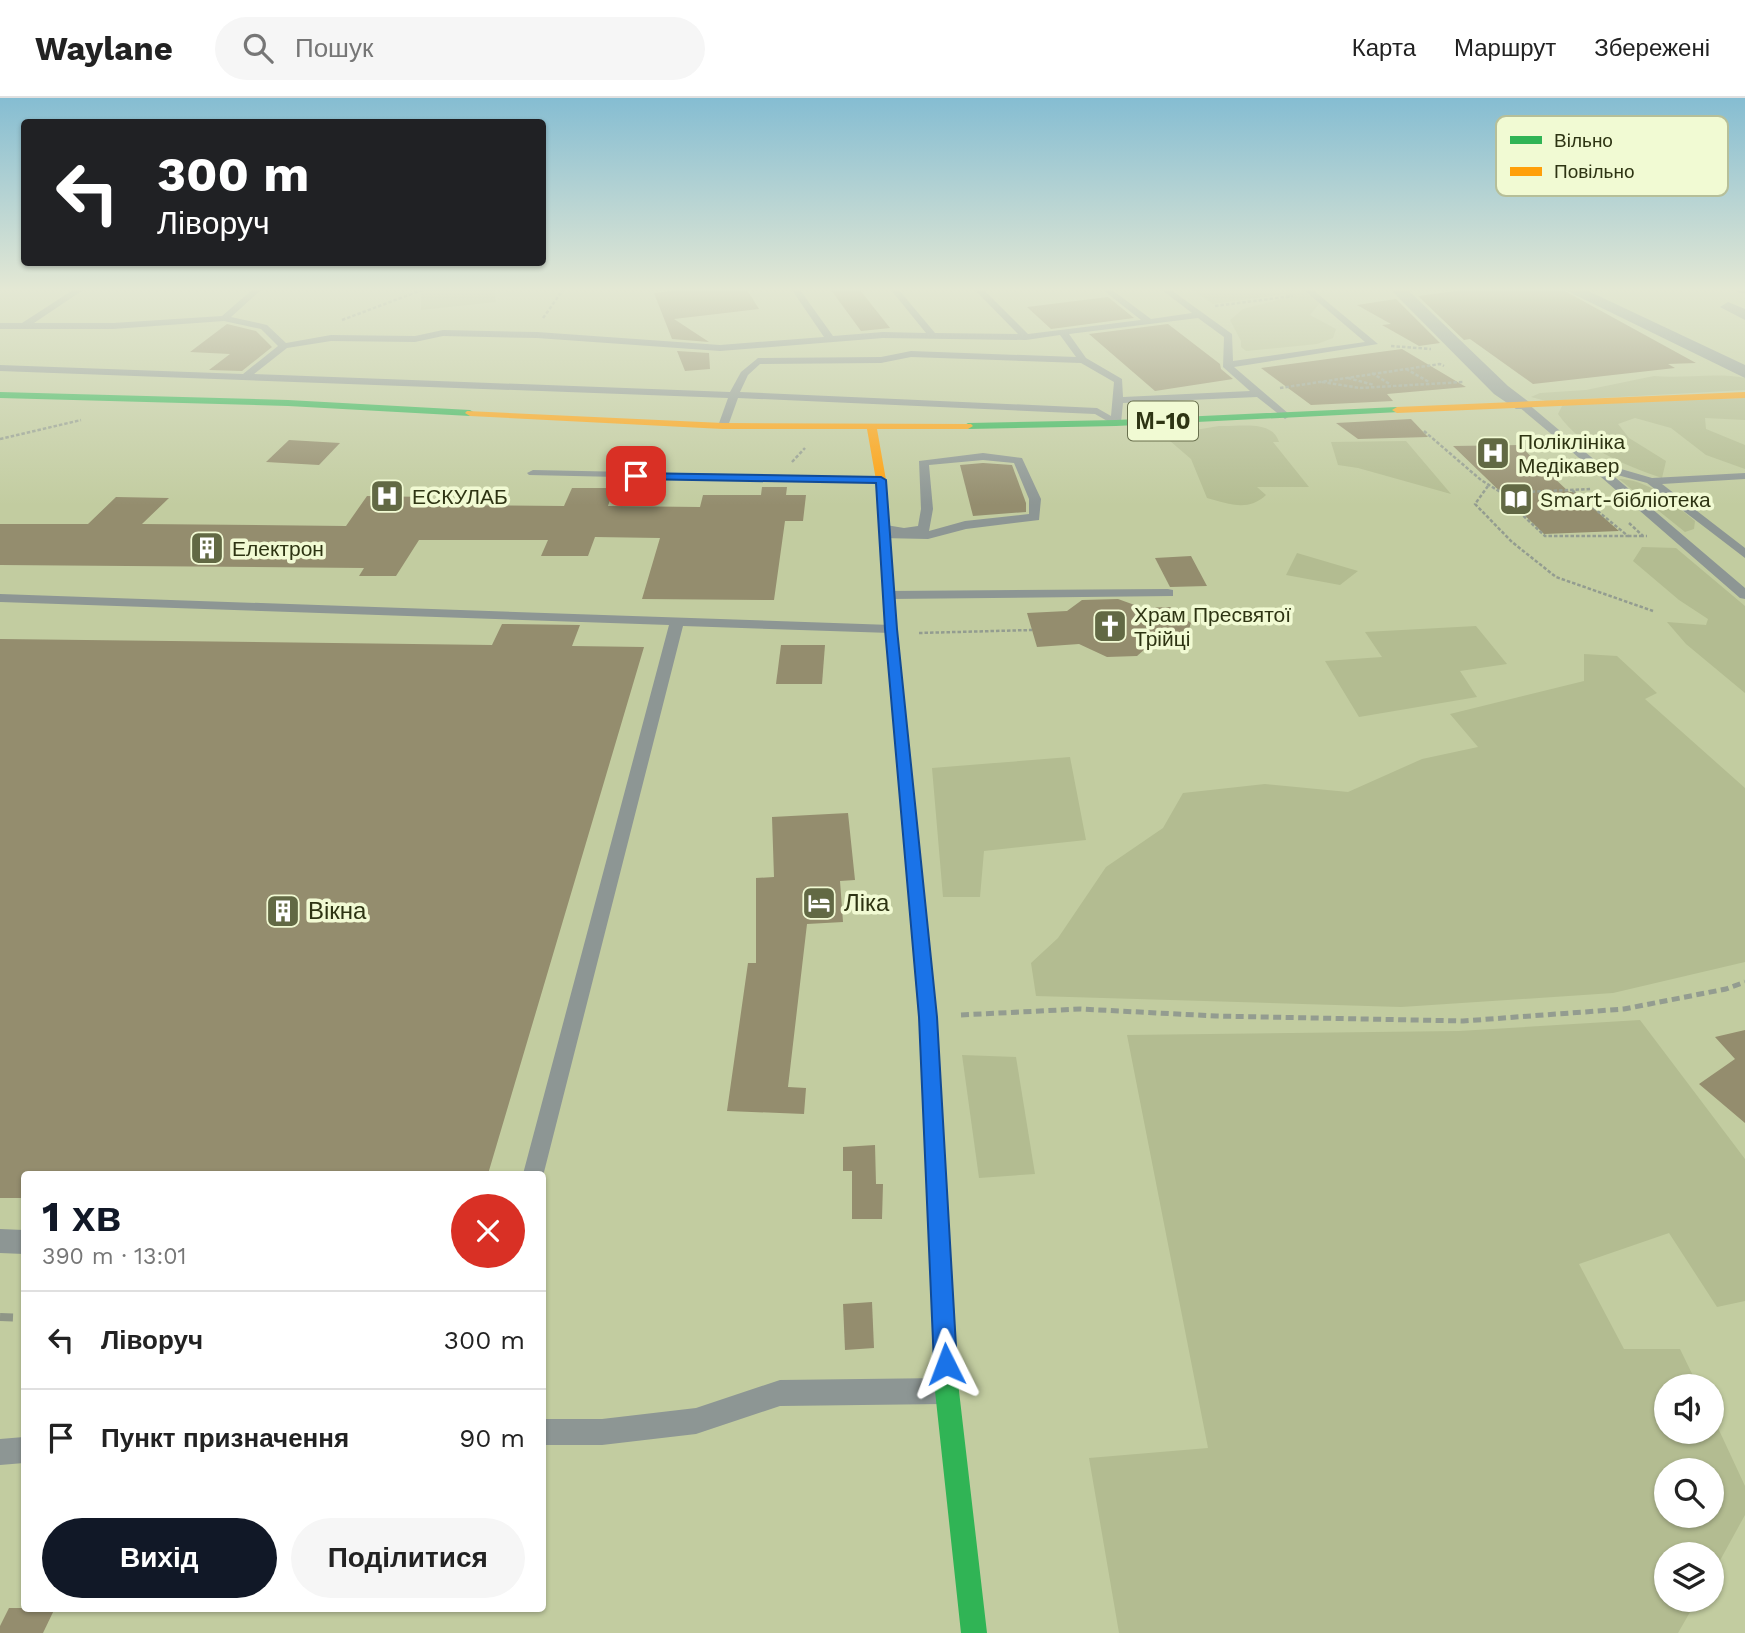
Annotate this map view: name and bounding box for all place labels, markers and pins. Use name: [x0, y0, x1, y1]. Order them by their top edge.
place label: Поліклініка Медікавер: [1518, 429, 1625, 478]
hospital icon: Поліклініка Медікавер: [1474, 434, 1512, 472]
pin: [606, 446, 666, 506]
hospital icon: ЕСКУЛАБ: [368, 477, 406, 515]
library icon: Smart-бібліотека: [1497, 480, 1535, 518]
place label: ЕСКУЛАБ: [412, 484, 508, 509]
place label: Smart-бібліотека: [1540, 487, 1711, 512]
building icon: Електрон: [188, 529, 226, 567]
place label: Електрон: [232, 536, 324, 561]
place label: Храм Пресвятої Трійці: [1134, 602, 1291, 651]
church icon: Храм Пресвятої Трійці: [1091, 607, 1129, 645]
hotel icon: Ліка: [800, 884, 838, 922]
place label: Ліка: [844, 889, 890, 917]
building icon: Вікна: [264, 892, 302, 930]
place label: Вікна: [308, 897, 367, 925]

